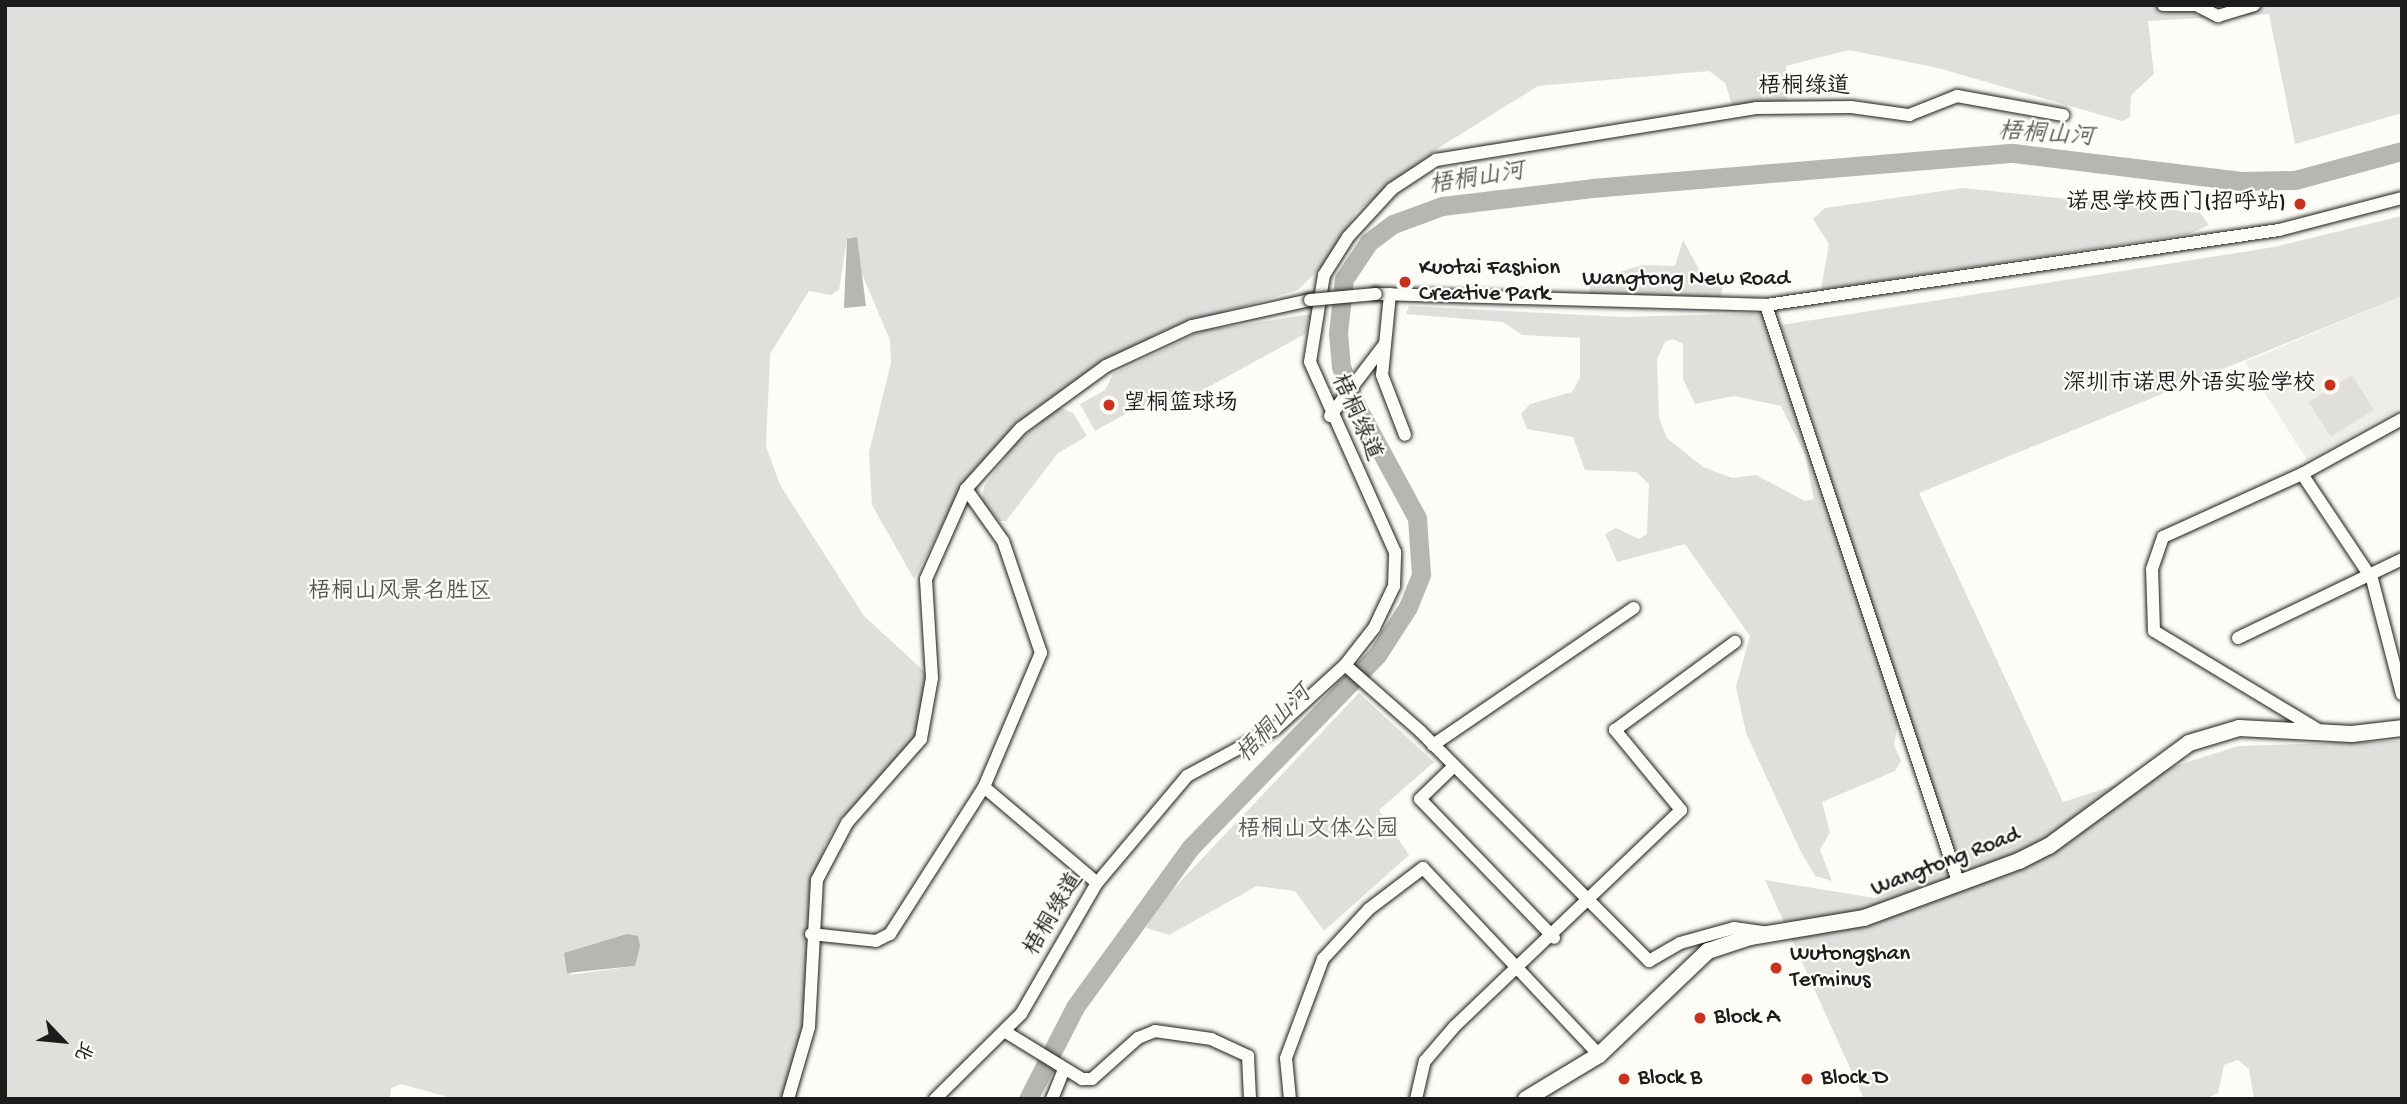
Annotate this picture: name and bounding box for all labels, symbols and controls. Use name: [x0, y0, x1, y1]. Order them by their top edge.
street label: 梧桐绿道: [1758, 74, 1850, 102]
water label: 梧桐山河: [1997, 118, 2095, 154]
water label: 梧桐山河: [1427, 158, 1527, 202]
place label: 诺思学校西门(招呼站): [2066, 190, 2286, 218]
marker: 诺思学校西门(招呼站): [2292, 196, 2308, 212]
place label: Kuotai Fashion Creative Park: [1419, 255, 1560, 309]
street label: Wangtong New Road: [1582, 266, 1790, 294]
marker: Kuotai Fashion Creative Park: [1397, 274, 1413, 290]
street label: 梧桐绿道: [1324, 370, 1386, 466]
place label: 深圳市诺思外语实验学校: [2063, 371, 2316, 399]
marker: 深圳市诺思外语实验学校: [2322, 377, 2338, 393]
place label: 望桐篮球场: [1123, 391, 1238, 419]
marker: 望桐篮球场: [1101, 397, 1117, 413]
park label: 梧桐山风景名胜区: [308, 579, 492, 607]
water label: 梧桐山河: [1231, 680, 1319, 770]
park label: 梧桐山文体公园: [1238, 817, 1398, 845]
street label: Wangtong Road: [1868, 822, 2024, 904]
street label: 梧桐绿道: [1019, 868, 1091, 962]
place label: Wutongshan Terminus: [1790, 941, 1910, 995]
marker: Wutongshan Terminus: [1768, 960, 1784, 976]
place label: Block A: [1714, 1004, 1780, 1032]
north arrow: [28, 1006, 98, 1076]
marker: Block A: [1692, 1010, 1708, 1026]
text: 北: [68, 1037, 97, 1064]
place label: Block B: [1638, 1065, 1702, 1093]
place label: Block D: [1821, 1065, 1888, 1093]
marker: Block B: [1616, 1071, 1632, 1087]
marker: Block D: [1799, 1071, 1815, 1087]

